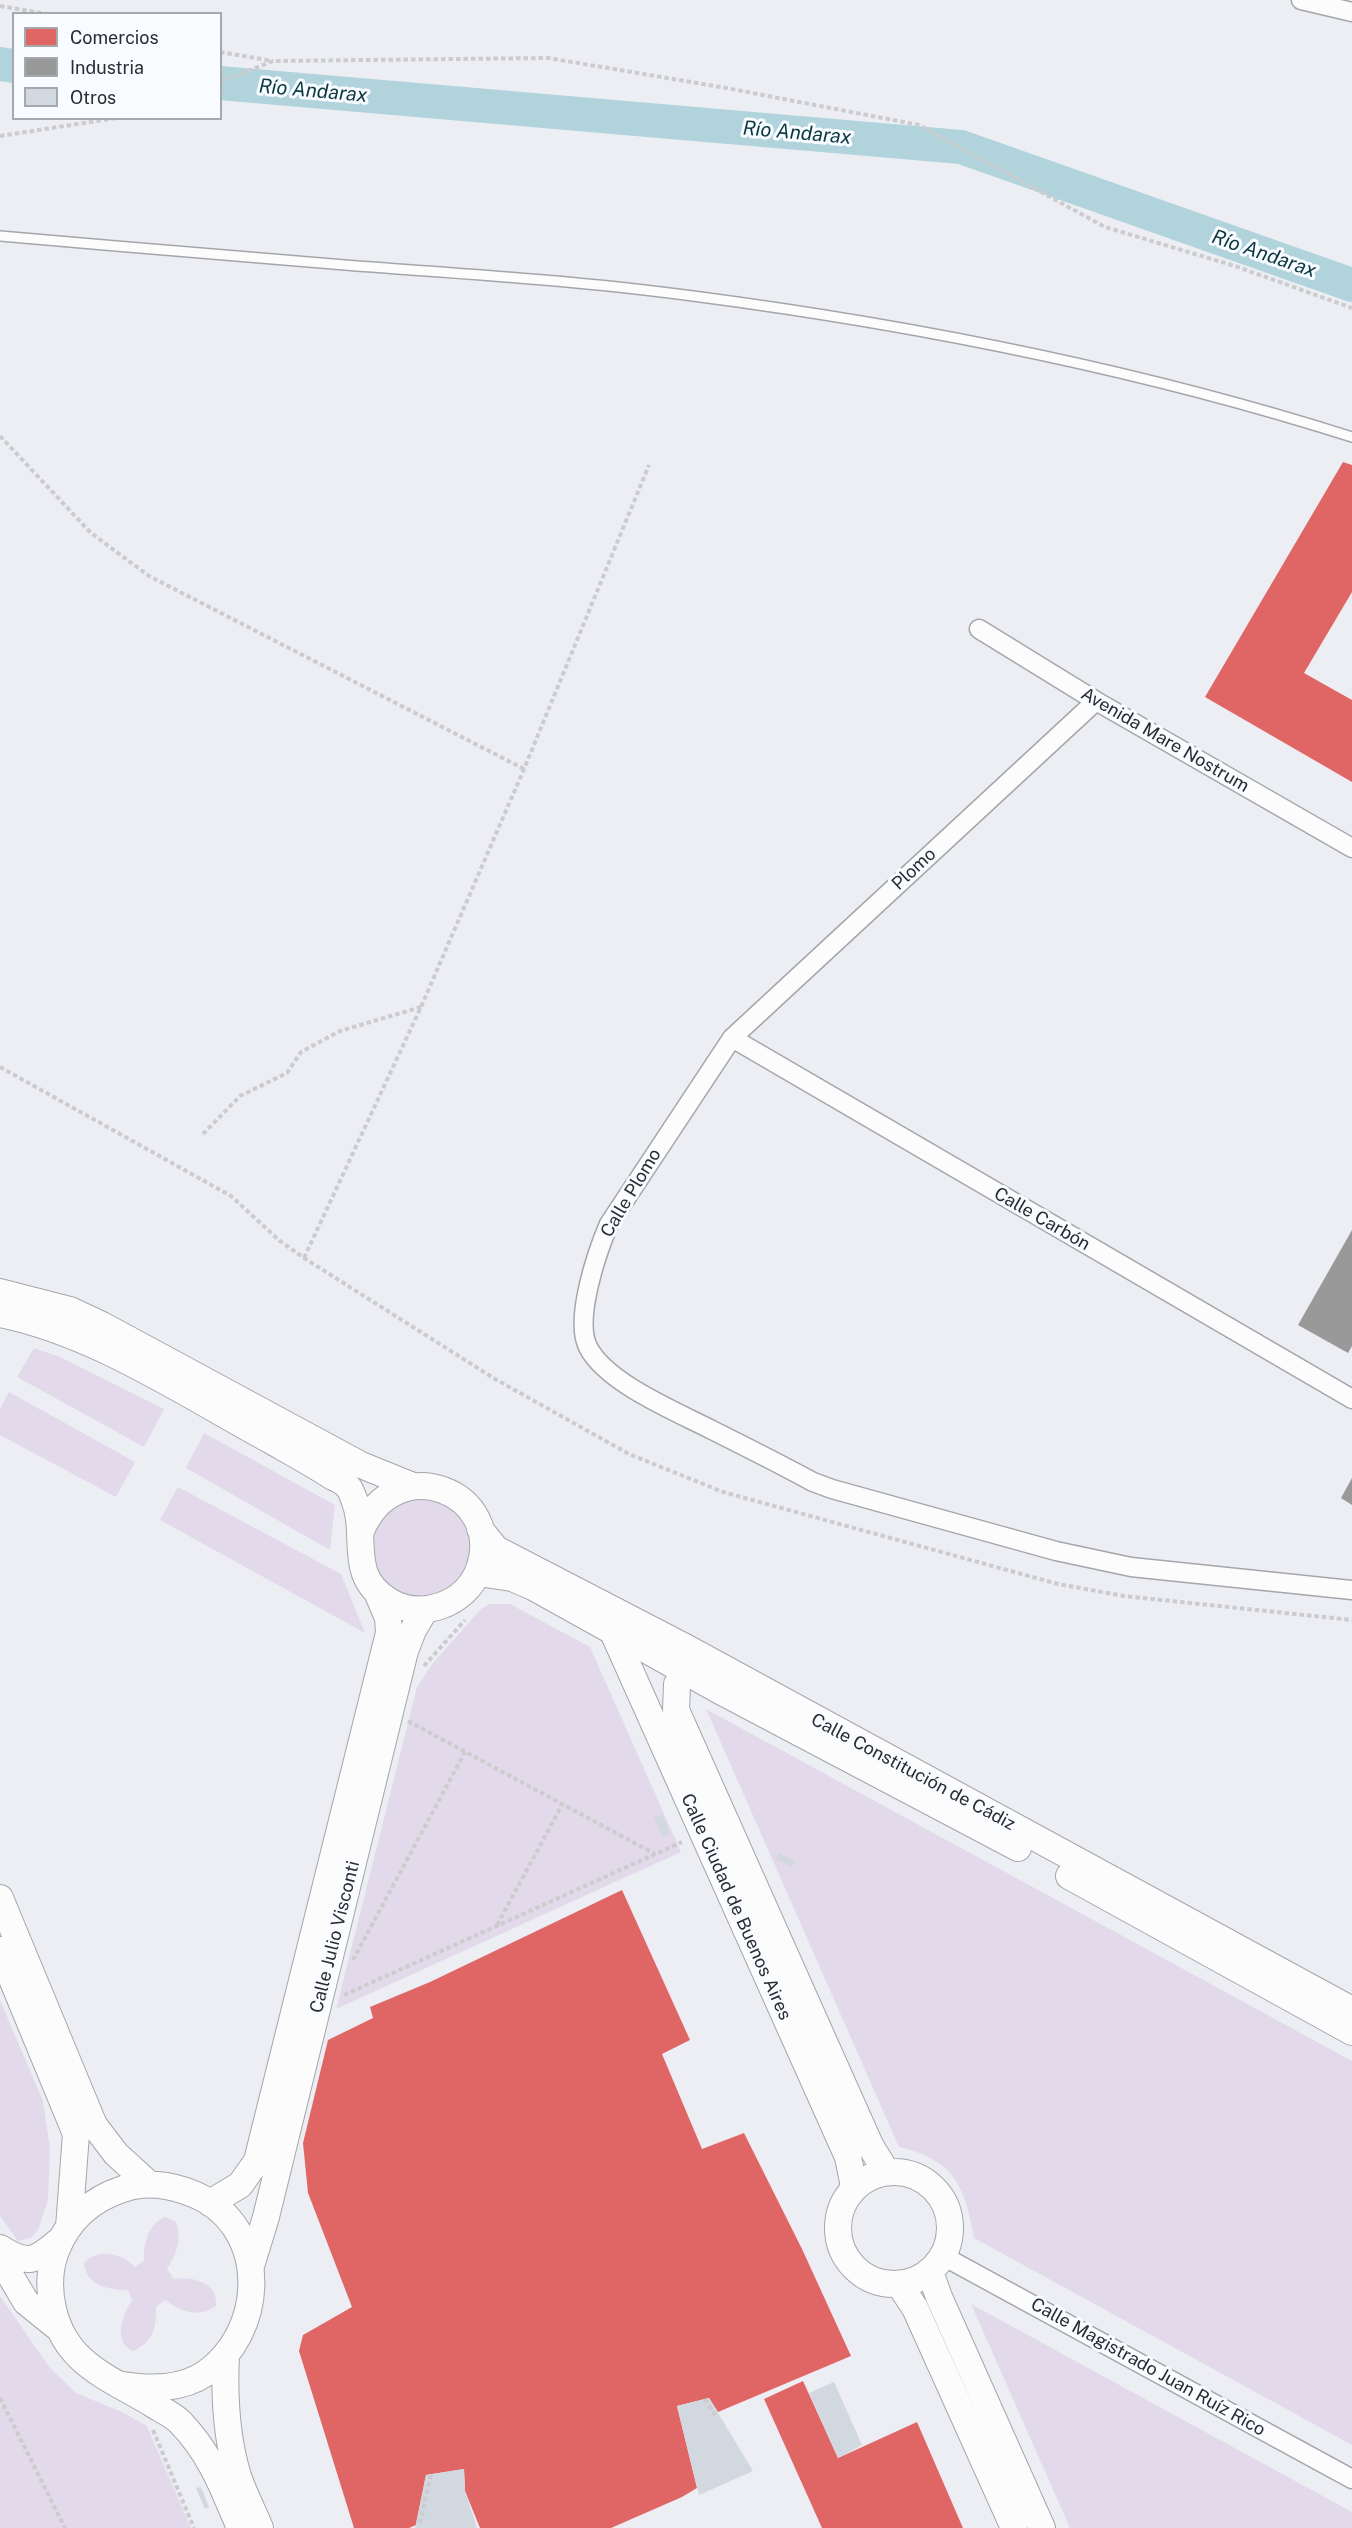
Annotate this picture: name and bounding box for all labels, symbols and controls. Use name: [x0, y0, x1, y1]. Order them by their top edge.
legend: [12, 12, 222, 120]
text: Comercios: [70, 27, 159, 48]
text: Industria: [70, 57, 144, 78]
water label: Río Andarax: [258, 74, 368, 108]
text: Otros: [70, 87, 116, 108]
water label: Río Andarax: [742, 116, 852, 150]
water label: Río Andarax: [1209, 225, 1319, 283]
street label: Avenida Mare Nostrum: [1077, 683, 1253, 797]
street label: Plomo: [887, 843, 941, 895]
street label: Calle Plomo: [596, 1145, 666, 1241]
street label: Calle Carbón: [990, 1183, 1094, 1255]
street label: Calle Constitución de Cádiz: [807, 1709, 1019, 1835]
street label: Calle Ciudad de Buenos Aires: [676, 1790, 796, 2024]
street label: Calle Julio Visconti: [306, 1859, 364, 2015]
street label: Calle Magistrado Juan Ruíz Rico: [1027, 2293, 1269, 2441]

